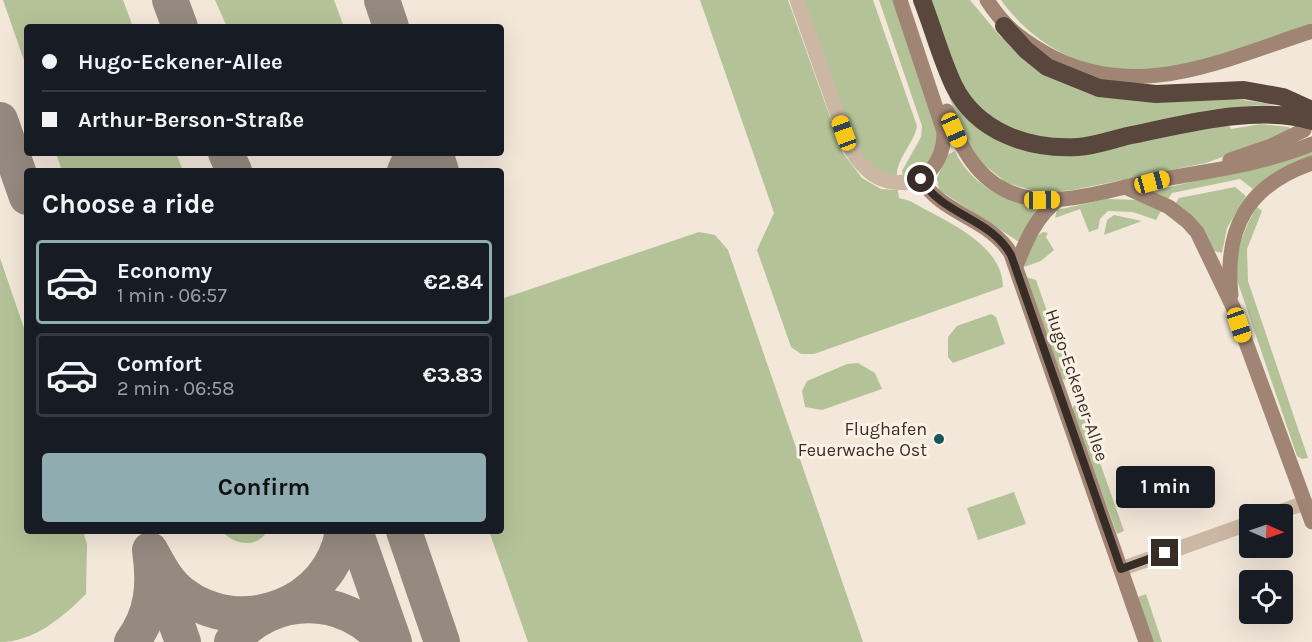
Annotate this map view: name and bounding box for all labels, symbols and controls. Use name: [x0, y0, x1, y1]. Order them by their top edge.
text: Hugo-Eckener-Allee: [78, 49, 283, 75]
text: Arthur-Berson-Straße: [78, 107, 304, 133]
car: [938, 110, 970, 150]
car: [829, 113, 859, 153]
route start: [907, 165, 934, 192]
car: [1132, 169, 1172, 195]
text: Choose a ride: [42, 188, 215, 220]
car: [1024, 191, 1060, 209]
icon: car: [45, 255, 99, 309]
text: Economy: [117, 258, 212, 284]
text: €2.84: [424, 269, 483, 295]
text: 1 min · 06:57: [117, 284, 227, 307]
car: [1225, 305, 1253, 345]
street label: Hugo-Eckener-Allee: [1041, 306, 1113, 464]
icon: car: [45, 348, 99, 402]
text: Comfort: [117, 351, 202, 377]
text: €3.83: [423, 362, 483, 388]
text: 2 min · 06:58: [117, 377, 235, 400]
place label: Flughafen Feuerwache Ost: [798, 418, 927, 461]
marker: Flughafen Feuerwache Ost: [932, 432, 946, 446]
button: Confirm: [42, 453, 486, 522]
callout: 1 min: [1116, 466, 1214, 508]
text: 1 min: [1140, 475, 1191, 498]
north arrow: [1239, 504, 1293, 558]
map controls: [1239, 504, 1293, 624]
route end: [1151, 539, 1178, 566]
button: locate: [1239, 570, 1293, 624]

